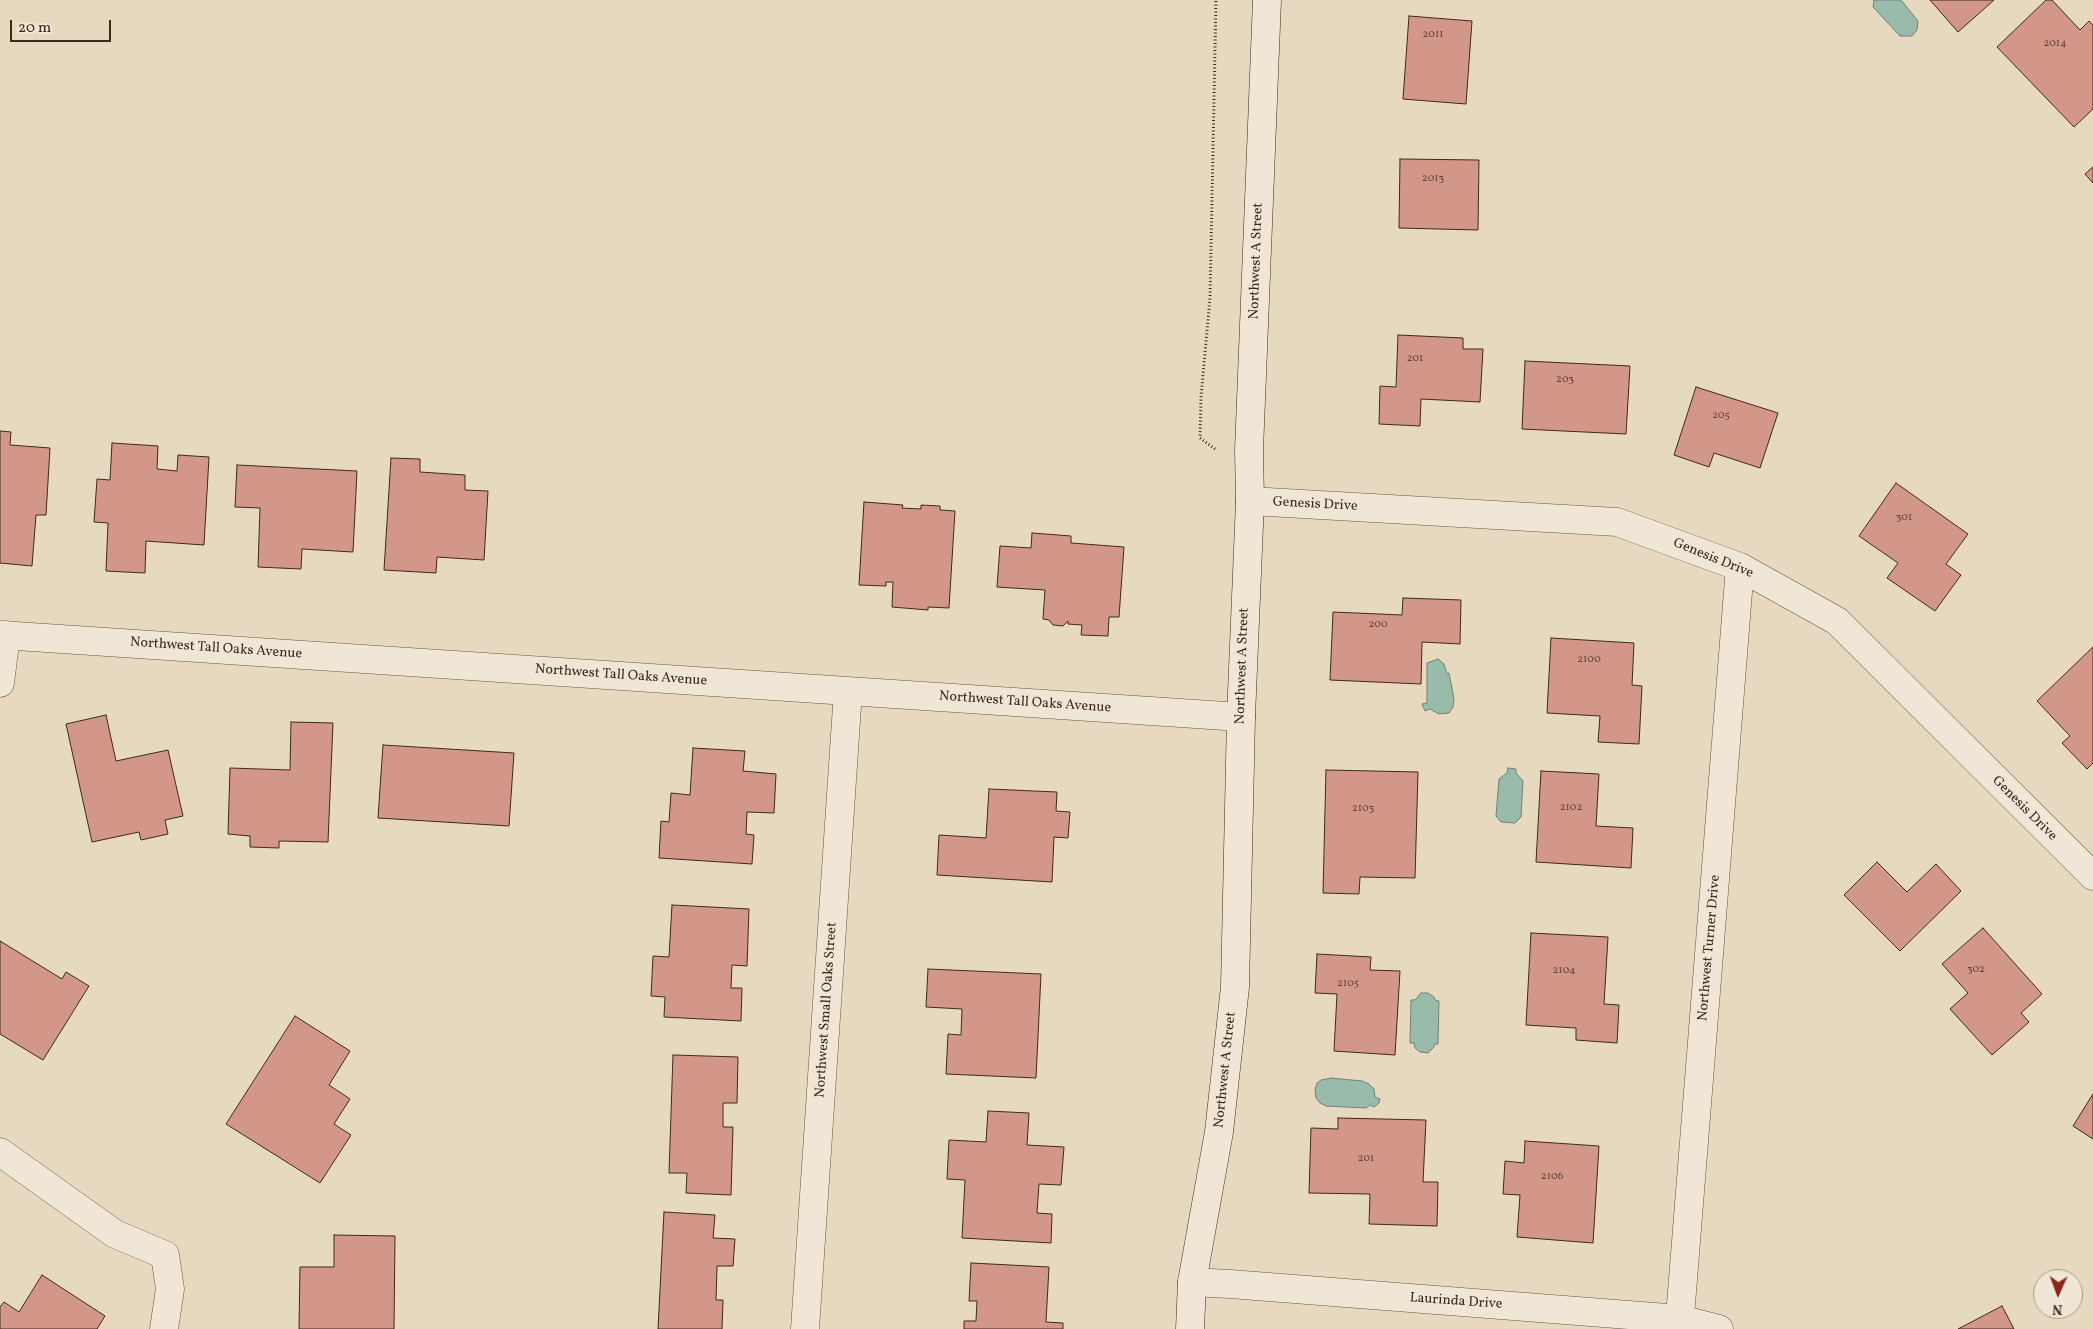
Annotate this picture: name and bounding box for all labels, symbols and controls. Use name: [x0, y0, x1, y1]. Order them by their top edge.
scale bar: [12, 10, 114, 42]
text: 20 m: [18, 18, 51, 39]
house number: 2011: [1423, 28, 1443, 42]
house number: 2014: [2043, 37, 2067, 51]
house number: 2013: [1422, 172, 1444, 186]
street label: Northwest A Street: [1247, 202, 1267, 320]
house number: 201: [1407, 352, 1423, 366]
house number: 203: [1556, 373, 1574, 387]
house number: 205: [1712, 409, 1730, 423]
street label: Genesis Drive: [1272, 494, 1358, 516]
house number: 301: [1896, 511, 1912, 525]
street label: Genesis Drive: [1670, 535, 1756, 583]
street label: Northwest A Street: [1233, 607, 1253, 725]
house number: 200: [1368, 618, 1388, 632]
street label: Northwest Tall Oaks Avenue: [129, 635, 303, 663]
house number: 2100: [1577, 653, 1601, 667]
street label: Northwest Tall Oaks Avenue: [534, 662, 708, 690]
street label: Northwest Tall Oaks Avenue: [938, 689, 1112, 717]
street label: Genesis Drive: [1988, 773, 2060, 845]
house number: 2102: [1560, 801, 1582, 815]
house number: 2103: [1352, 802, 1374, 816]
street label: Northwest Turner Drive: [1695, 874, 1725, 1022]
street label: Northwest Small Oaks Street: [812, 922, 842, 1098]
house number: 302: [1967, 963, 1985, 977]
house number: 2104: [1552, 964, 1576, 978]
house number: 2105: [1337, 977, 1359, 991]
street label: Northwest A Street: [1212, 1011, 1240, 1129]
house number: 201: [1358, 1152, 1374, 1166]
house number: 2106: [1541, 1170, 1563, 1184]
north arrow: [2033, 1269, 2083, 1319]
street label: Laurinda Drive: [1409, 1290, 1503, 1314]
text: N: [2052, 1299, 2063, 1318]

